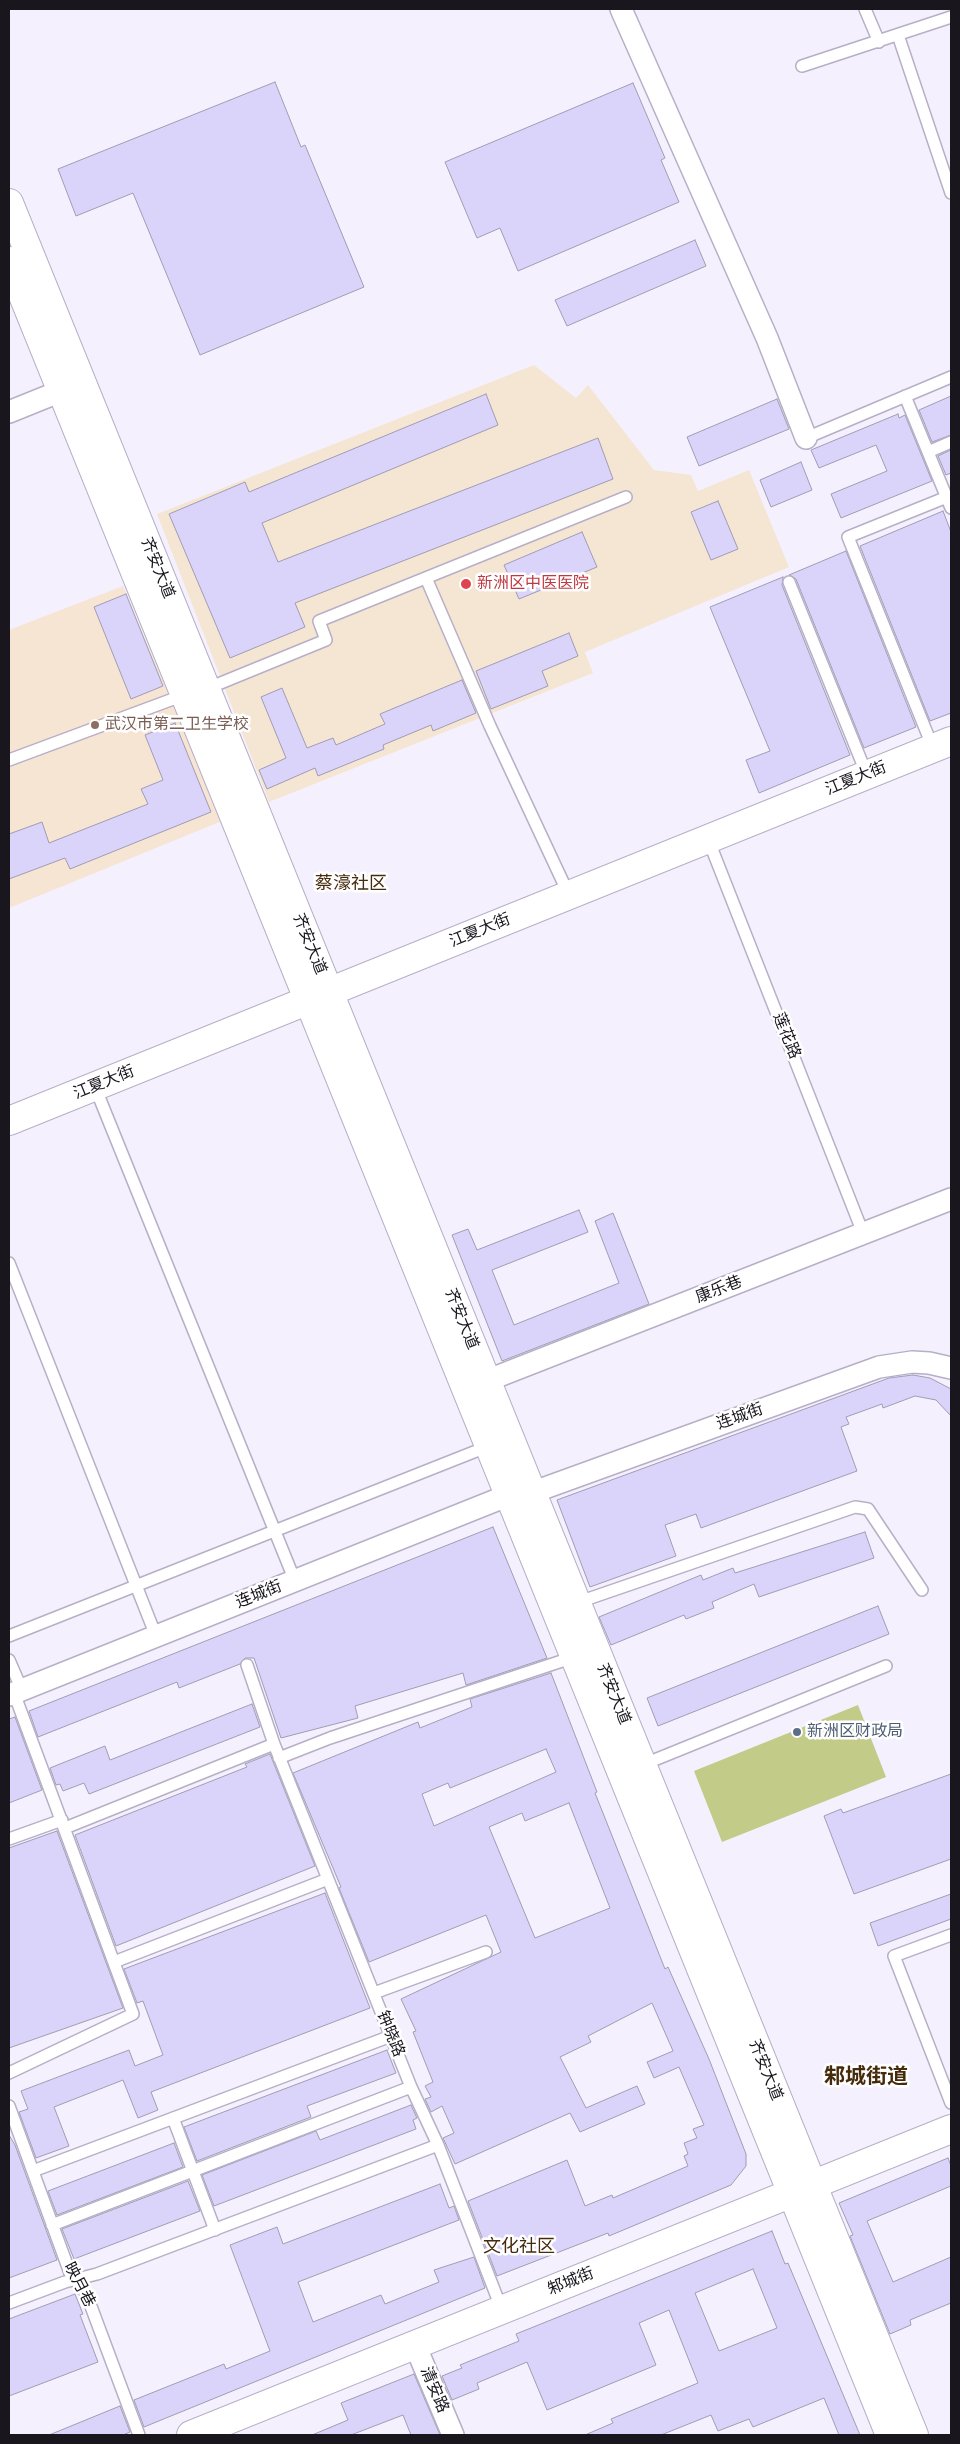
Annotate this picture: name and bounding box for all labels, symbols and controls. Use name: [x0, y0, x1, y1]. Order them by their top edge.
street label: 齐安大道: [136, 535, 178, 601]
place label: 新洲区中医医院: [477, 574, 589, 594]
marker: 新洲区中医医院: [459, 577, 473, 591]
place label: 武汉市第二卫生学校: [105, 715, 249, 735]
marker: 武汉市第二卫生学校: [89, 719, 101, 731]
street label: 江夏大街: [823, 758, 889, 800]
district label: 蔡濠社区: [315, 873, 387, 895]
street label: 江夏大街: [447, 910, 513, 952]
street label: 齐安大道: [288, 911, 330, 977]
street label: 莲花路: [768, 1010, 804, 1062]
street label: 江夏大街: [71, 1062, 137, 1104]
street label: 康乐巷: [693, 1272, 745, 1308]
street label: 齐安大道: [440, 1286, 482, 1352]
street label: 连城街: [714, 1400, 766, 1434]
street label: 连城街: [233, 1577, 285, 1613]
street label: 齐安大道: [592, 1661, 634, 1727]
place label: 新洲区财政局: [807, 1722, 903, 1742]
marker: 新洲区财政局: [791, 1726, 803, 1738]
street label: 钟晓路: [372, 2008, 408, 2060]
street label: 齐安大道: [744, 2037, 786, 2103]
district label: 邾城街道: [824, 2065, 908, 2091]
district label: 文化社区: [483, 2236, 555, 2258]
street label: 映月巷: [59, 2259, 99, 2311]
street label: 邾城街: [545, 2264, 597, 2300]
street label: 清安路: [416, 2364, 452, 2416]

